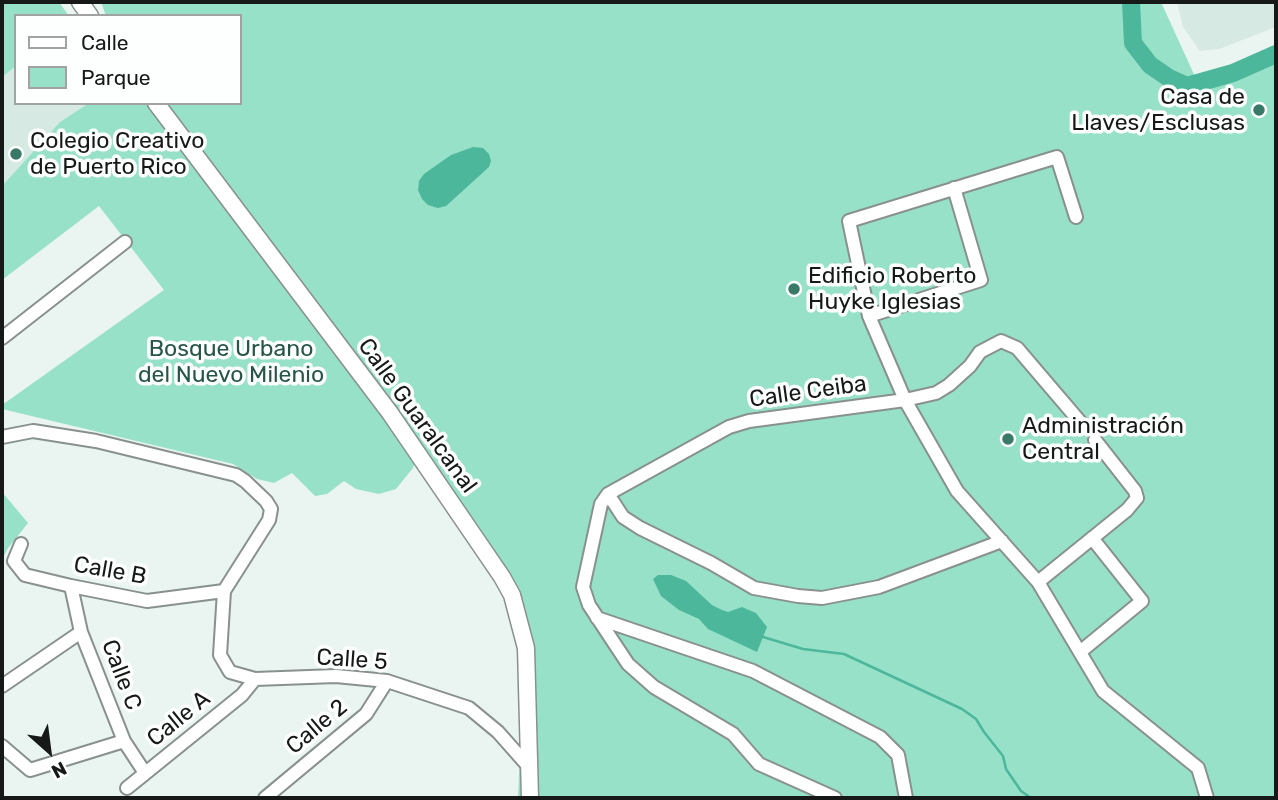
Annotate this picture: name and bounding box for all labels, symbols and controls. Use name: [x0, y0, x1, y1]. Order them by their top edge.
legend: [14, 14, 242, 105]
text: Calle: [81, 30, 129, 55]
text: Parque: [81, 65, 151, 90]
place label: Casa de Llaves/Esclusas: [1071, 83, 1245, 137]
marker: Casa de Llaves/Esclusas: [1251, 102, 1267, 118]
place label: Colegio Creativo de Puerto Rico: [30, 127, 204, 181]
marker: Colegio Creativo de Puerto Rico: [8, 146, 24, 162]
place label: Edificio Roberto Huyke Iglesias: [808, 262, 976, 316]
marker: Edificio Roberto Huyke Iglesias: [786, 281, 802, 297]
street label: Calle Guaralcanal: [352, 333, 482, 499]
park label: Bosque Urbano del Nuevo Milenio: [138, 335, 324, 389]
street label: Calle Ceiba: [748, 370, 868, 414]
place label: Administración Central: [1022, 412, 1184, 466]
marker: Administración Central: [1000, 431, 1016, 447]
street label: Calle B: [72, 551, 148, 591]
street label: Calle C: [95, 636, 147, 714]
street label: Calle 5: [315, 644, 389, 676]
street label: Calle A: [142, 685, 216, 753]
street label: Calle 2: [281, 694, 353, 760]
north arrow: [14, 716, 84, 786]
text: N: [48, 757, 71, 783]

